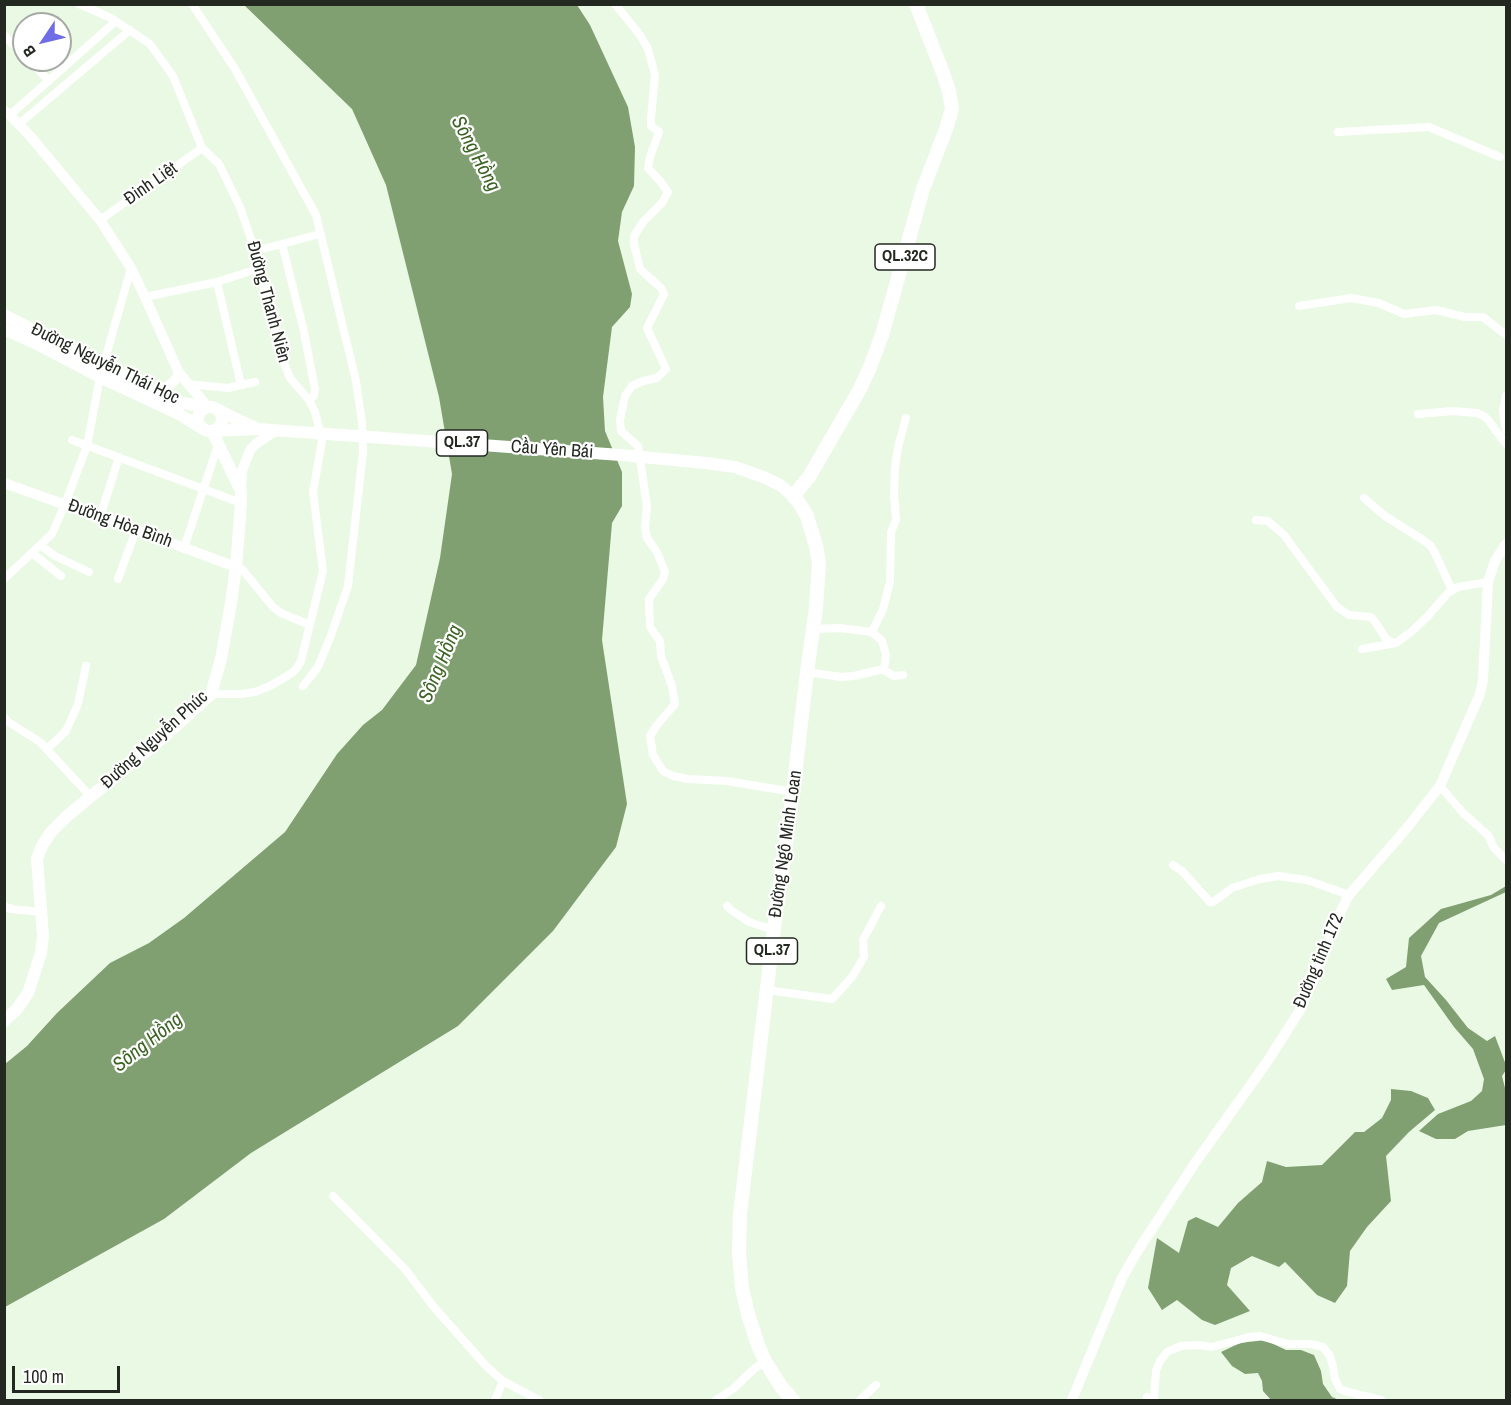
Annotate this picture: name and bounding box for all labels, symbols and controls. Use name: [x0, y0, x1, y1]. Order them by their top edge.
north arrow: [12, 12, 72, 72]
text: B: [17, 41, 41, 61]
water label: Sông Hồng: [445, 112, 505, 196]
street label: Đinh Liệt: [120, 158, 182, 210]
street label: Đường Thanh Niên: [241, 239, 295, 365]
road number: QL.32C: [875, 244, 935, 270]
street label: Đường Nguyễn Thái Học: [27, 319, 183, 409]
road number: QL.37: [436, 430, 488, 456]
street label: Cầu Yên Bái: [510, 436, 594, 464]
street label: Đường Hòa Bình: [65, 495, 175, 553]
water label: Sông Hồng: [414, 622, 468, 706]
street label: Đường Nguyễn Phúc: [97, 686, 213, 794]
street label: Đường Ngô Minh Loan: [765, 769, 807, 919]
street label: Đường tỉnh 172: [1289, 910, 1349, 1012]
road number: QL.37: [746, 938, 798, 964]
water label: Sông Hồng: [108, 1008, 188, 1078]
scale bar: [15, 1354, 123, 1392]
text: 100 m: [23, 1364, 64, 1389]

